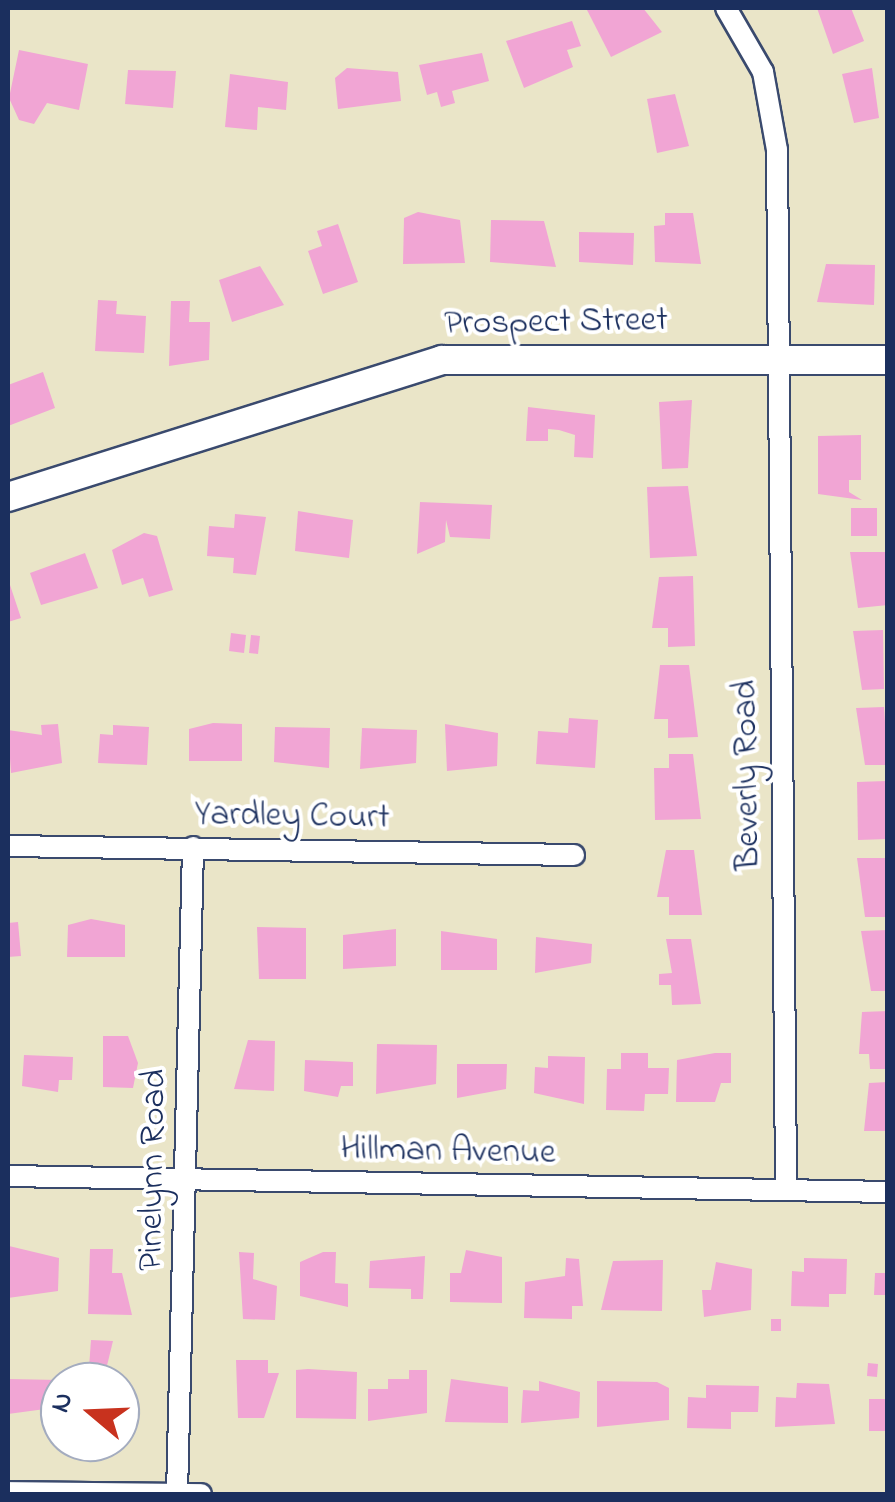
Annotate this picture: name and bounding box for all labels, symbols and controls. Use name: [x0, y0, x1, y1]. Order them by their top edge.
street label: Prospect Street: [444, 300, 668, 346]
street label: Beverly Road: [725, 679, 771, 871]
street label: Yardley Court: [194, 794, 390, 840]
street label: Pinelynn Road: [131, 1069, 177, 1271]
street label: Hillman Avenue: [340, 1129, 556, 1175]
north arrow: [40, 1362, 140, 1462]
text: N: [41, 1387, 86, 1418]

